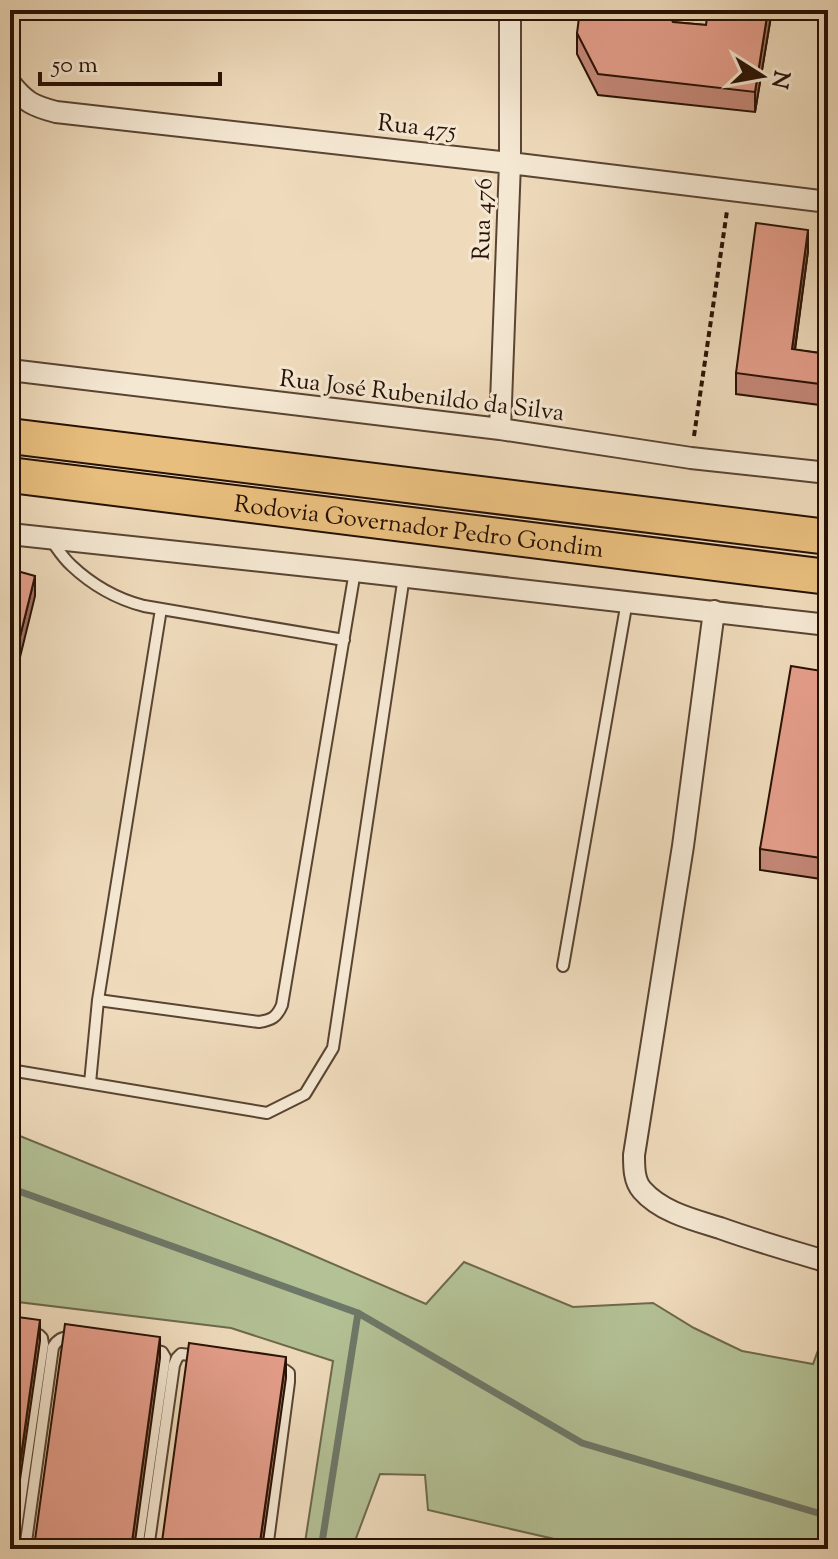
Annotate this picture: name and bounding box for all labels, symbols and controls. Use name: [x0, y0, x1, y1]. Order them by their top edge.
scale bar: [40, 36, 220, 86]
north arrow: [722, 36, 802, 116]
text: 50 m: [50, 49, 98, 83]
text: N: [761, 68, 796, 91]
street label: Rua 475: [376, 107, 458, 149]
street label: Rua 476: [466, 177, 502, 261]
street label: Rua José Rubenildo da Silva: [277, 363, 566, 431]
street label: Rodovia Governador Pedro Gondim: [232, 488, 605, 568]

